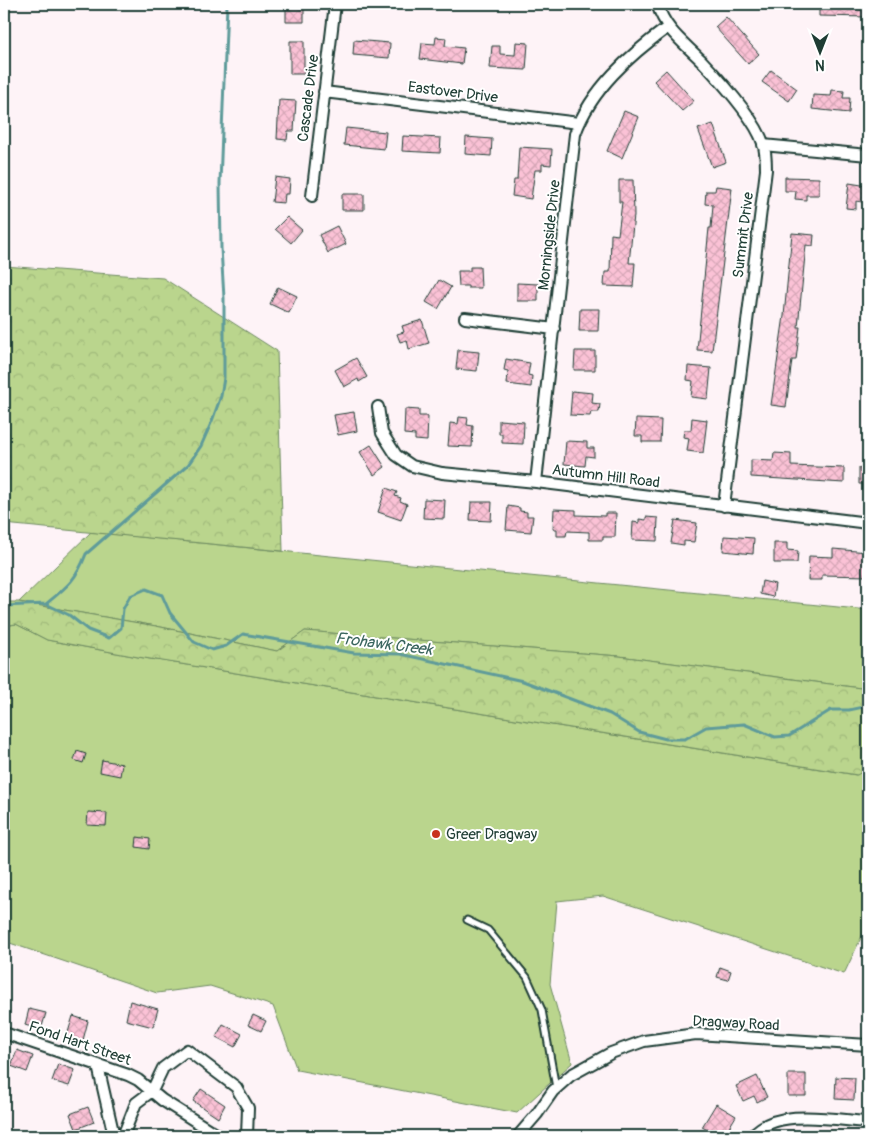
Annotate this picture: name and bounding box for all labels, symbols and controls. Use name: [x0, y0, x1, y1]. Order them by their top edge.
north arrow: [794, 28, 844, 78]
street label: Cascade Drive: [294, 53, 323, 143]
text: N: [815, 56, 825, 73]
street label: Eastover Drive: [407, 78, 500, 108]
street label: Morningside Drive: [534, 178, 565, 291]
street label: Summit Drive: [729, 190, 758, 279]
street label: Autumn Hill Road: [551, 460, 661, 493]
water label: Frohawk Creek: [334, 628, 435, 660]
place label: Greer Dragway: [446, 825, 538, 844]
marker: Greer Dragway: [430, 828, 442, 840]
street label: Dragway Road: [692, 1012, 780, 1035]
street label: Fond Hart Street: [26, 1017, 134, 1070]

